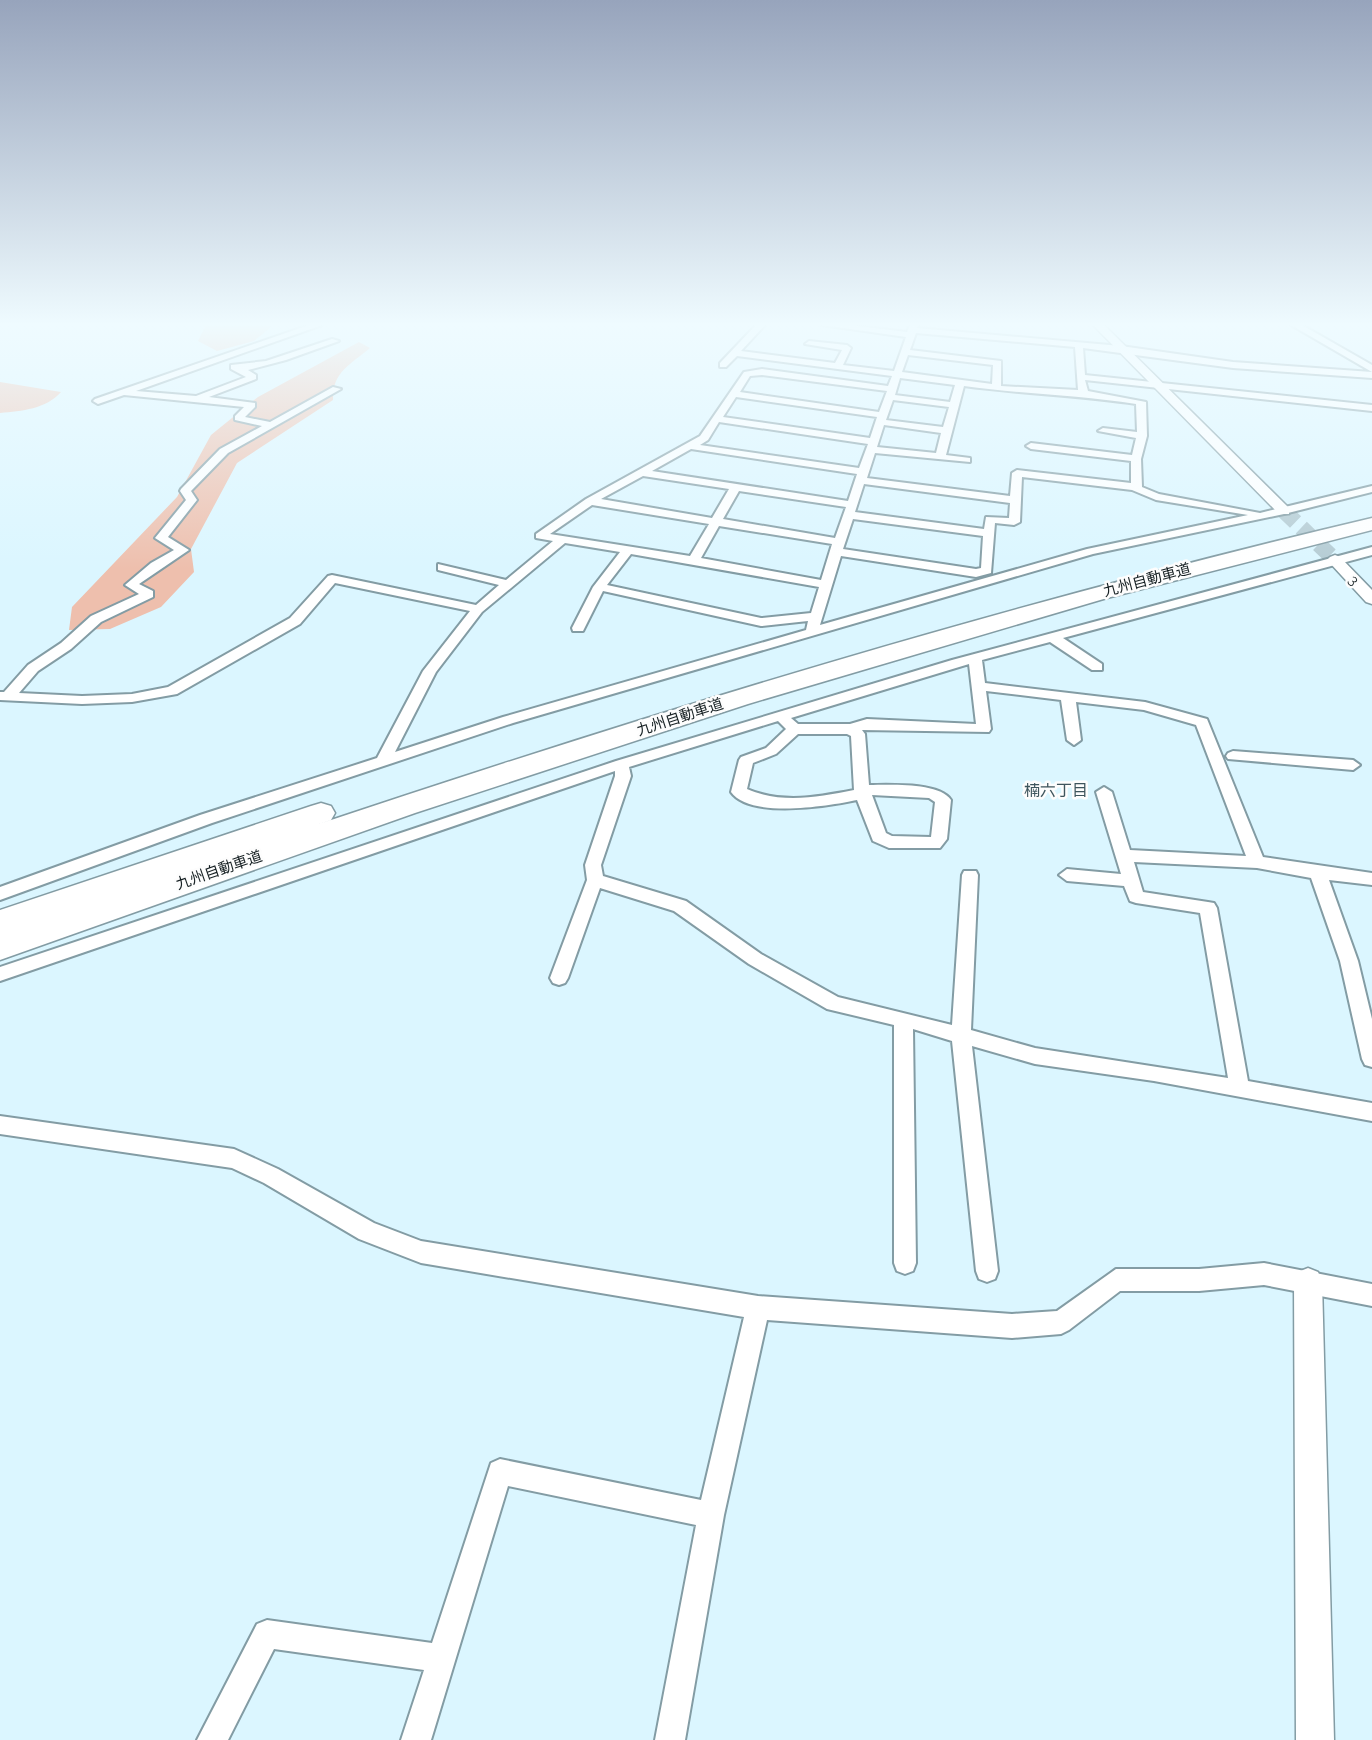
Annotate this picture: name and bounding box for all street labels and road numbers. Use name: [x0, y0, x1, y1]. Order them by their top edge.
street label: 九州自動車道: [1101, 560, 1193, 600]
street label: 3: [1346, 572, 1362, 588]
street label: 九州自動車道: [634, 695, 726, 739]
street label: 九州自動車道: [174, 847, 264, 893]

